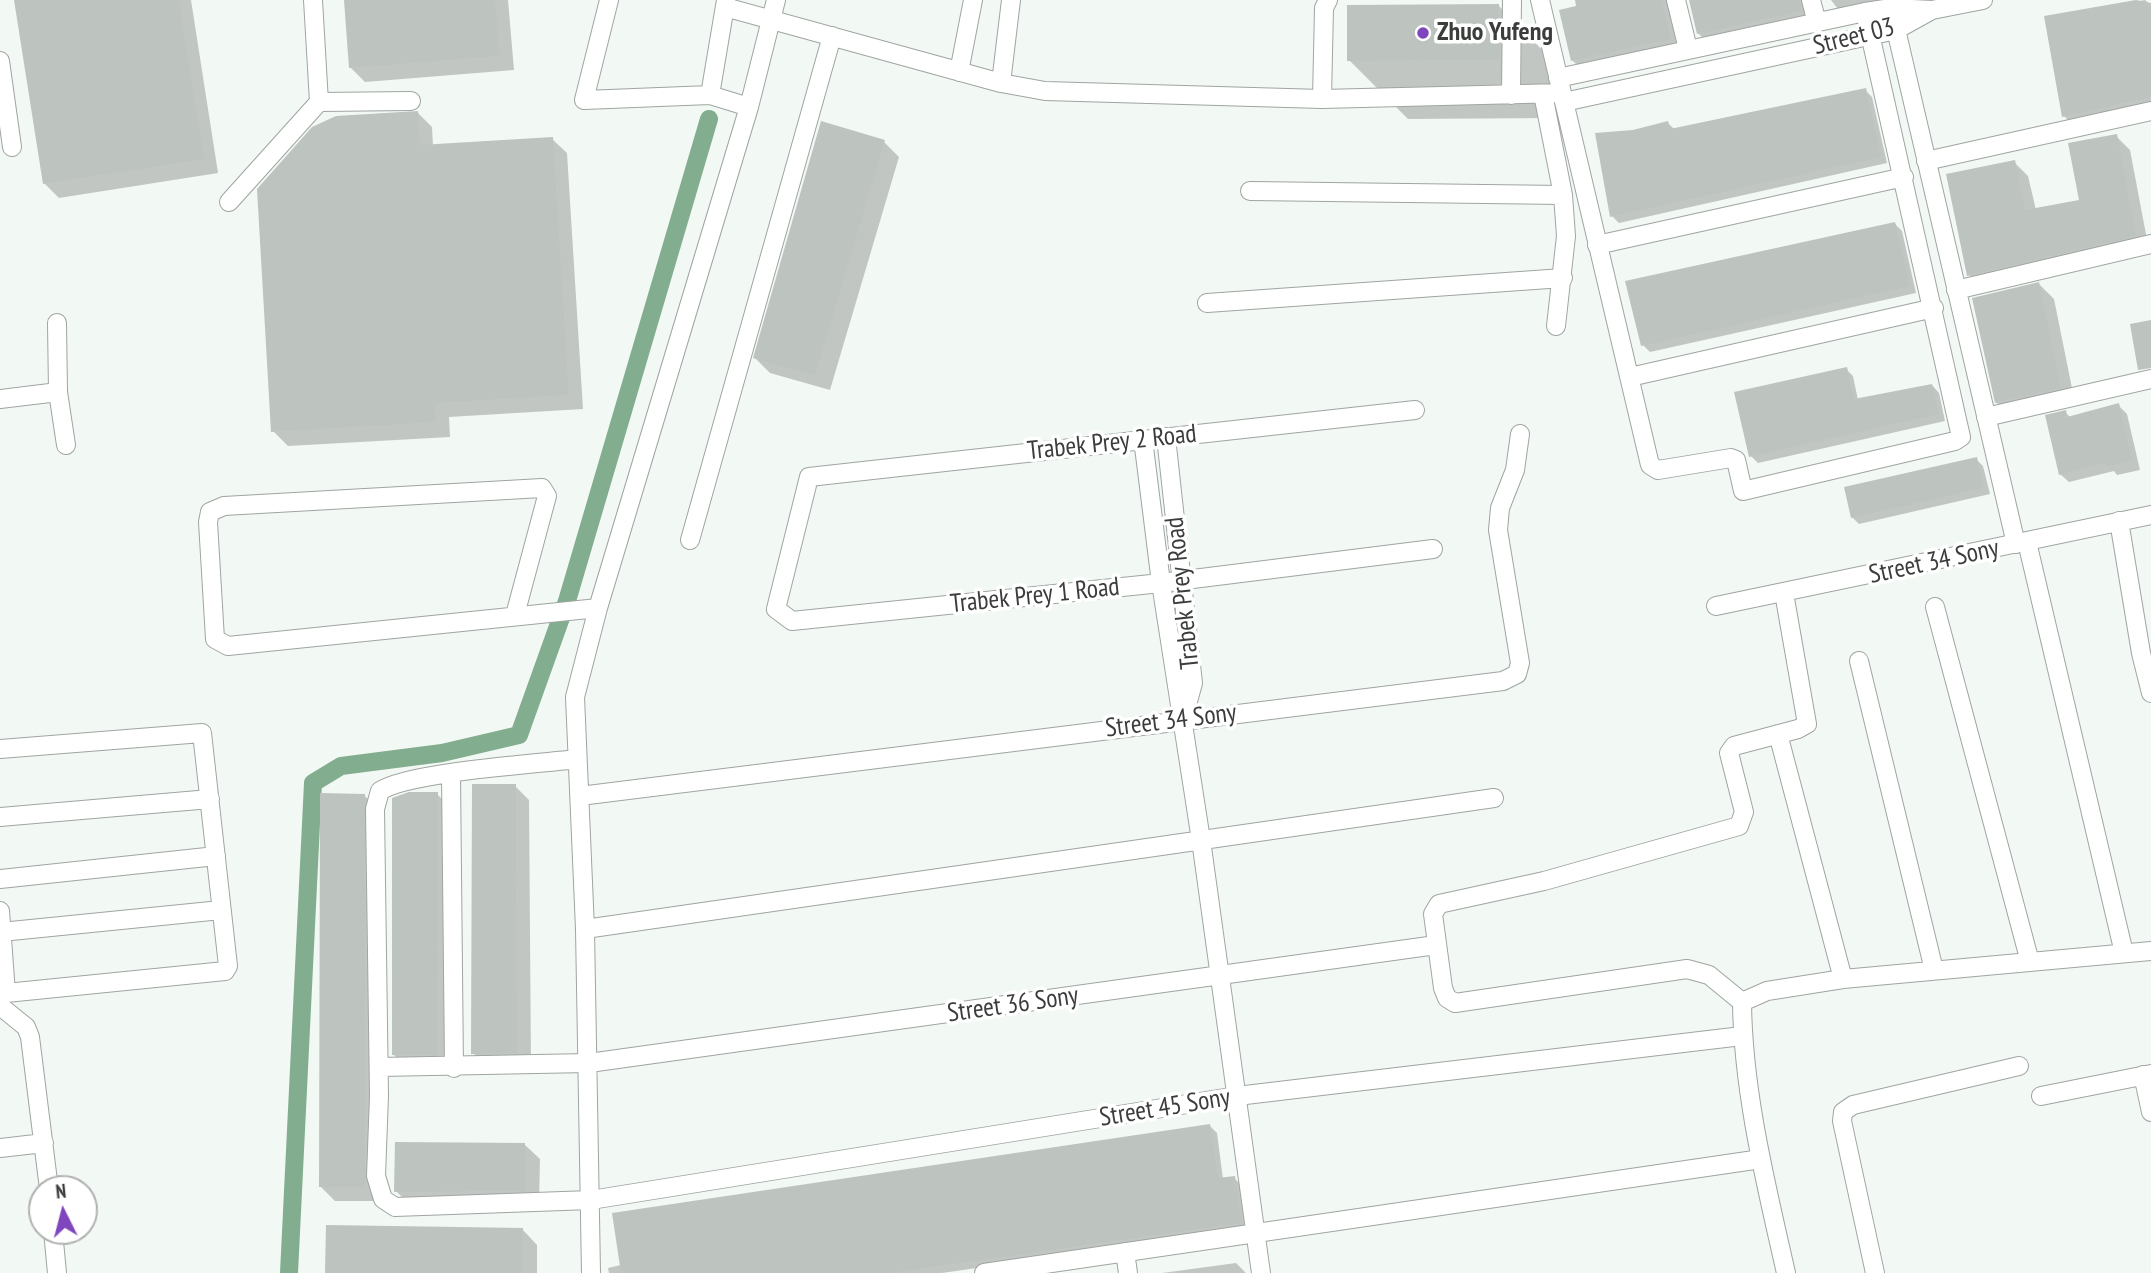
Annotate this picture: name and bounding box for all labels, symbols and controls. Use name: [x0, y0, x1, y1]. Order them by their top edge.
street label: Street 03: [1810, 12, 1898, 62]
place label: Zhuo Yufeng: [1437, 17, 1553, 49]
marker: Zhuo Yufeng: [1415, 25, 1431, 41]
street label: Trabek Prey 2 Road: [1026, 419, 1198, 467]
street label: Trabek Prey Road: [1160, 515, 1206, 671]
street label: Street 34 Sony: [1866, 533, 2002, 591]
street label: Trabek Prey 1 Road: [949, 572, 1121, 620]
street label: Street 34 Sony: [1104, 697, 1238, 745]
street label: Street 36 Sony: [946, 980, 1080, 1030]
street label: Street 45 Sony: [1097, 1082, 1233, 1134]
north arrow: [28, 1175, 98, 1245]
text: N: [55, 1179, 67, 1204]

